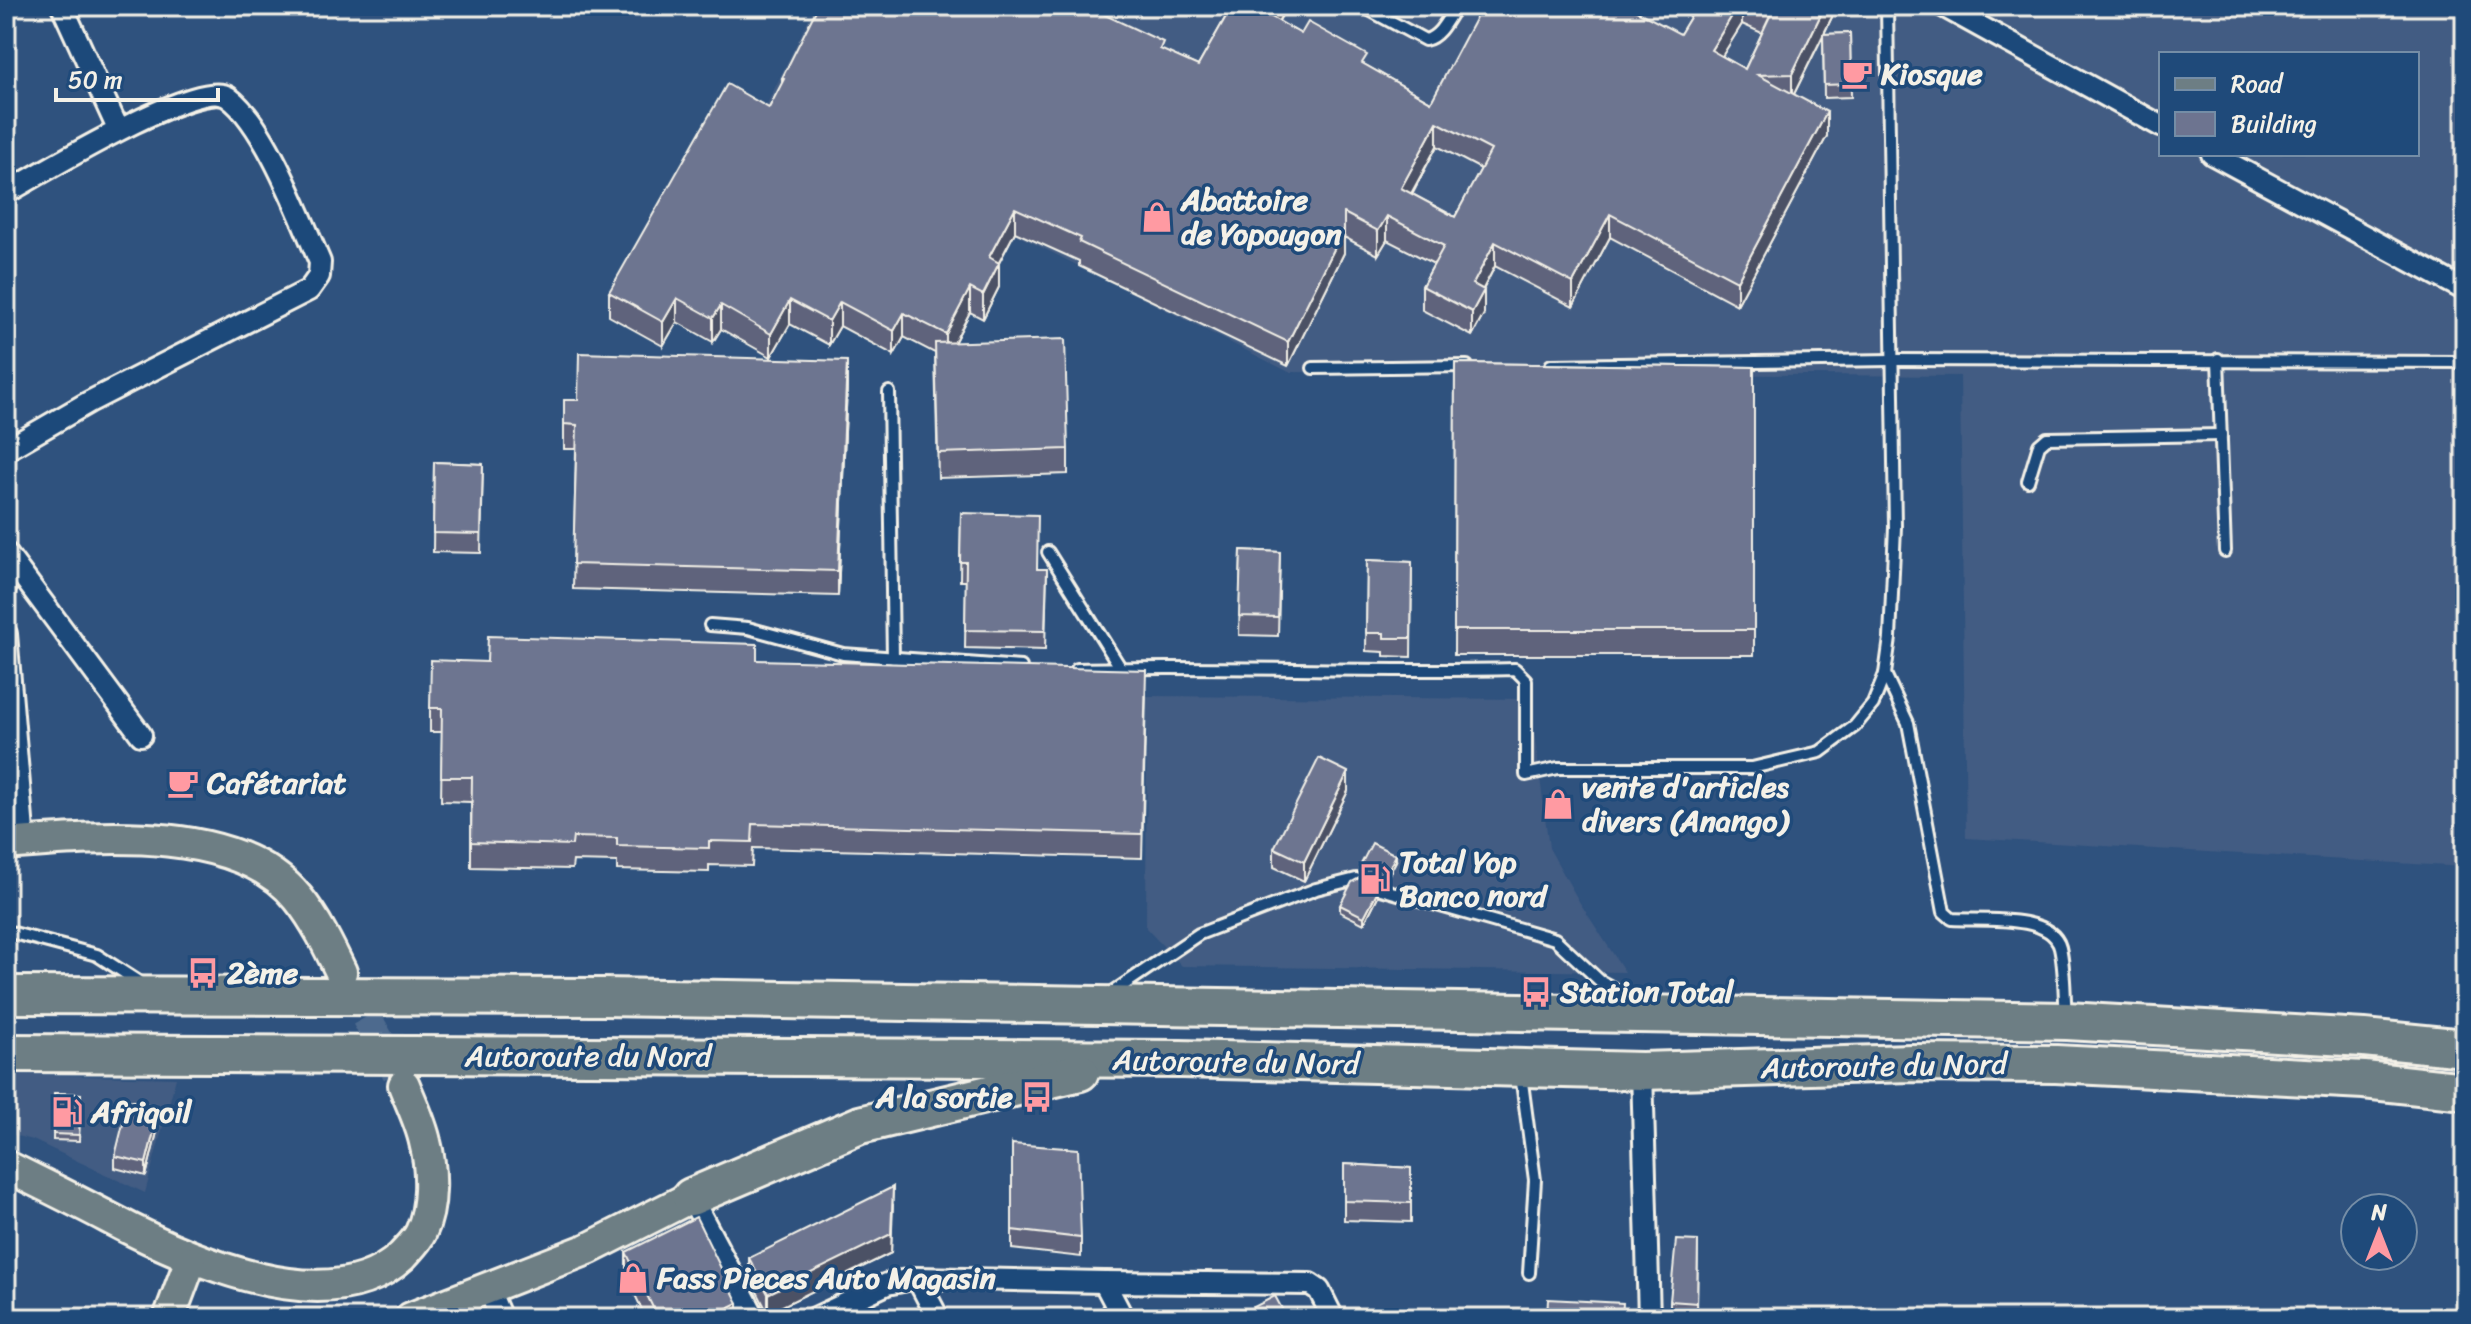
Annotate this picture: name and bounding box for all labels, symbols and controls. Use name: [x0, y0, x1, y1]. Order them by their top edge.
place label: Kiosque: [1880, 47, 1983, 101]
scale bar: [56, 52, 218, 102]
legend: [2159, 52, 2419, 156]
cafe icon: Kiosque: [1840, 57, 1874, 91]
text: 50 m: [68, 59, 123, 101]
text: Road: [2231, 63, 2285, 105]
text: Building: [2231, 103, 2317, 145]
place label: Abattoire de Yopougon: [1179, 173, 1342, 261]
shop icon: Abattoire de Yopougon: [1140, 200, 1174, 234]
place label: Cafétariat: [206, 756, 346, 810]
place label: vente d'articles divers (Anango): [1582, 760, 1791, 848]
cafe icon: Cafétariat: [166, 766, 200, 800]
shop icon: vente d'articles divers (Anango): [1541, 787, 1575, 821]
place label: Total Yop Banco nord: [1399, 835, 1549, 923]
fuel station icon: Total Yop Banco nord: [1358, 862, 1392, 896]
place label: 2ème: [227, 946, 299, 1000]
bus stop icon: 2ème: [186, 956, 220, 990]
place label: Station Total: [1559, 965, 1735, 1019]
bus stop icon: Station Total: [1519, 975, 1553, 1009]
street label: Autoroute du Nord: [464, 1029, 713, 1083]
street label: Autoroute du Nord: [1111, 1033, 1362, 1091]
street label: Autoroute du Nord: [1759, 1037, 2010, 1095]
place label: A la sortie: [874, 1070, 1014, 1124]
bus stop icon: A la sortie: [1020, 1080, 1054, 1114]
place label: Afriqoil: [89, 1085, 193, 1139]
fuel station icon: Afriqoil: [50, 1095, 84, 1129]
north arrow: [2339, 1192, 2419, 1272]
text: N: [2370, 1193, 2387, 1232]
place label: Fass Pieces Auto Magasin: [656, 1251, 996, 1305]
shop icon: Fass Pieces Auto Magasin: [616, 1261, 650, 1295]

